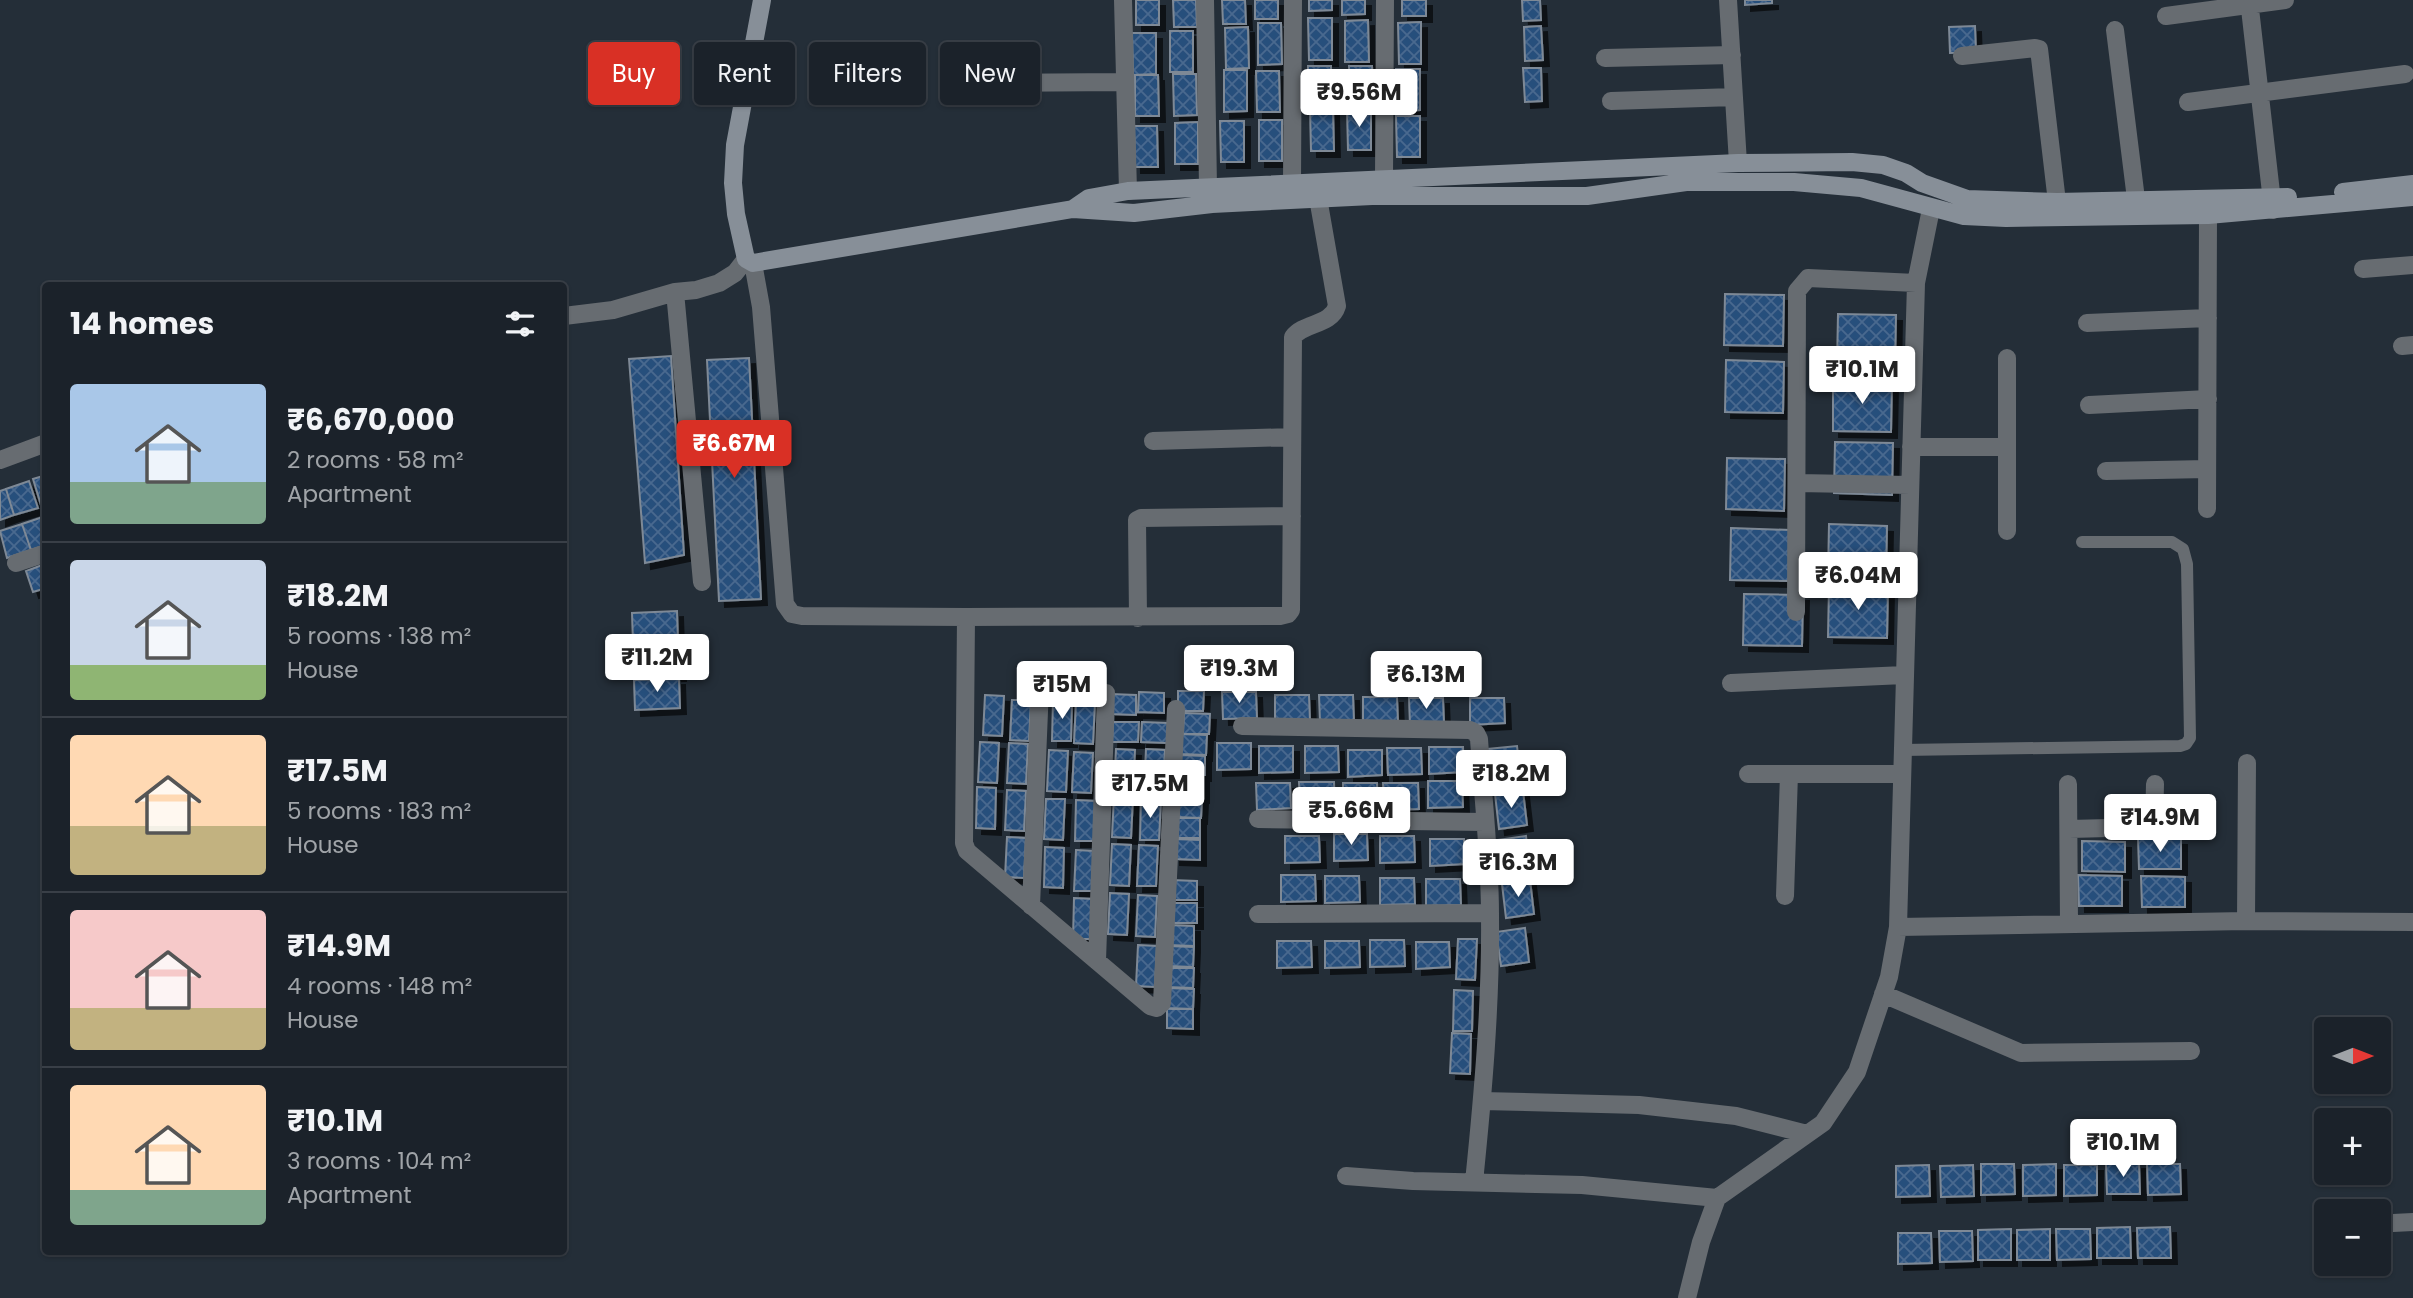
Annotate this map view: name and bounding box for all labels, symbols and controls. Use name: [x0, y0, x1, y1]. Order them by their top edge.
chip: Buy: [588, 42, 680, 105]
chip: Rent: [694, 42, 795, 105]
chip: Filters: [809, 42, 926, 105]
chip: New: [940, 42, 1040, 105]
pin: ₹9.56M: [1302, 69, 1416, 129]
text: ₹9.56M: [1316, 76, 1402, 108]
text: 14 homes: [70, 302, 214, 345]
icon: filters: [501, 305, 539, 343]
pin: ₹10.1M: [1805, 346, 1919, 406]
text: ₹10.1M: [1825, 353, 1899, 385]
text: ₹6,670,000: [287, 398, 455, 441]
icon: home: [126, 412, 210, 496]
pin: ₹6.67M: [677, 420, 791, 480]
text: ₹6.67M: [693, 427, 775, 459]
text: 2 rooms · 58 m²: [287, 444, 464, 476]
text: Apartment: [287, 478, 412, 510]
pin: ₹6.04M: [1801, 552, 1915, 612]
text: ₹6.04M: [1815, 559, 1901, 591]
text: ₹18.2M: [287, 574, 389, 617]
icon: home: [126, 588, 210, 672]
text: 5 rooms · 138 m²: [287, 620, 471, 652]
pin: ₹11.2M: [600, 634, 714, 694]
text: ₹11.2M: [621, 641, 693, 673]
pin: ₹19.3M: [1182, 646, 1296, 705]
text: ₹19.3M: [1200, 652, 1278, 684]
pin: ₹6.13M: [1369, 652, 1483, 711]
text: House: [287, 654, 359, 686]
text: ₹6.13M: [1387, 658, 1465, 690]
pin: ₹15M: [1021, 662, 1103, 721]
text: ₹15M: [1033, 668, 1091, 700]
text: ₹17.5M: [287, 749, 388, 792]
pin: ₹18.2M: [1454, 750, 1568, 810]
text: ₹18.2M: [1472, 757, 1550, 789]
pin: ₹17.5M: [1093, 760, 1207, 820]
icon: home: [126, 763, 210, 847]
text: ₹17.5M: [1111, 767, 1189, 799]
pin: ₹5.66M: [1294, 788, 1408, 847]
text: ₹5.66M: [1308, 794, 1394, 826]
pin: ₹14.9M: [2103, 794, 2217, 854]
text: 5 rooms · 183 m²: [287, 795, 471, 827]
text: ₹14.9M: [2120, 801, 2200, 833]
text: House: [287, 829, 359, 861]
pin: ₹16.3M: [1461, 839, 1575, 899]
text: ₹16.3M: [1479, 846, 1557, 878]
text: ₹14.9M: [287, 924, 391, 967]
icon: home: [126, 938, 210, 1022]
text: 4 rooms · 148 m²: [287, 970, 472, 1002]
text: House: [287, 1004, 359, 1036]
north arrow: [2314, 1017, 2390, 1094]
map controls: [2314, 1017, 2391, 1276]
text: ₹10.1M: [287, 1099, 383, 1142]
button: +: [2314, 1108, 2391, 1185]
icon: home: [126, 1113, 210, 1197]
pin: ₹10.1M: [2066, 1120, 2180, 1179]
text: ₹10.1M: [2086, 1126, 2160, 1158]
text: 3 rooms · 104 m²: [287, 1145, 471, 1177]
text: Apartment: [287, 1179, 412, 1211]
button: −: [2314, 1199, 2391, 1276]

